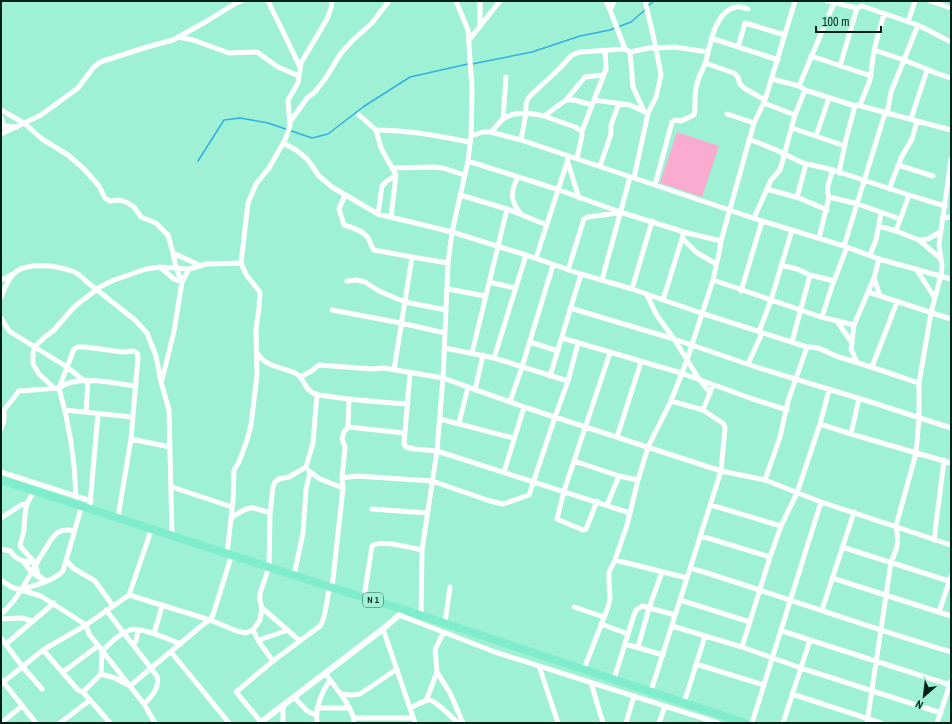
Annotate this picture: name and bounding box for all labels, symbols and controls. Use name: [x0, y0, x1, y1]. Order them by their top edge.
scale bar: [816, 8, 881, 34]
text: 100 m: [822, 14, 849, 30]
road number: N 1: [363, 593, 383, 607]
north arrow: [904, 676, 944, 716]
text: N: [913, 697, 925, 713]

